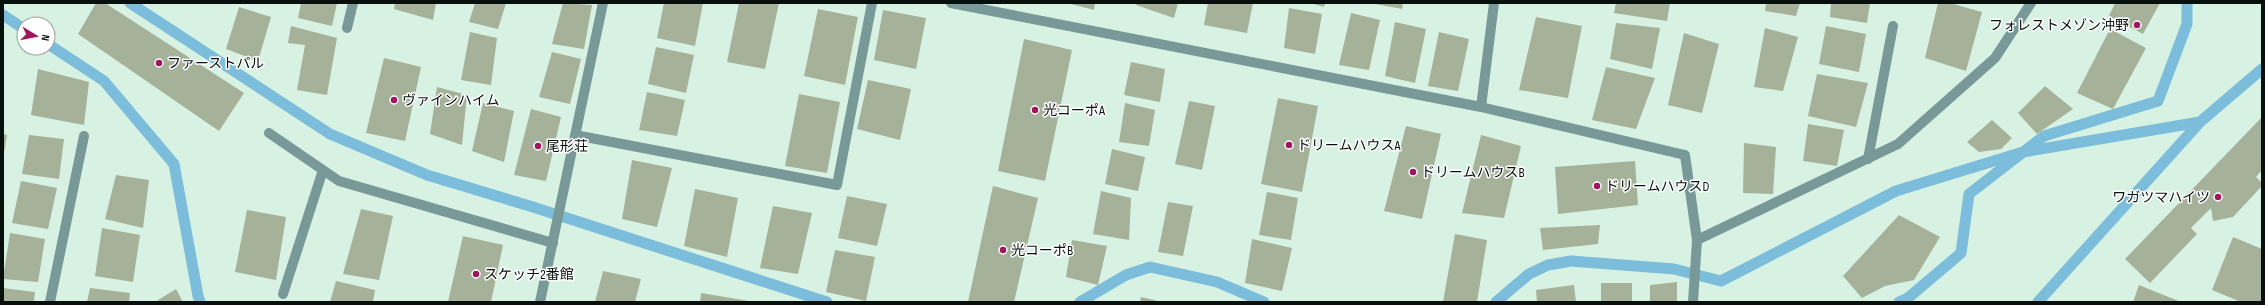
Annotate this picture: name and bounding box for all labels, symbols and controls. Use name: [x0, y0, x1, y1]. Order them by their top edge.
north arrow: [16, 16, 56, 56]
place label: フォレストメゾン沖野: [1989, 17, 2129, 34]
marker: フォレストメゾン沖野: [2132, 20, 2142, 30]
text: N: [38, 34, 52, 42]
place label: ファーストパル: [167, 55, 264, 72]
marker: ファーストパル: [154, 58, 164, 68]
place label: ヴァインハイム: [402, 92, 499, 109]
marker: ヴァインハイム: [389, 95, 399, 105]
place label: 光コーポA: [1043, 102, 1106, 119]
marker: 光コーポA: [1030, 105, 1040, 115]
place label: ドリームハウスA: [1297, 137, 1402, 154]
place label: 尾形荘: [546, 138, 588, 155]
marker: ドリームハウスA: [1284, 140, 1294, 150]
marker: 尾形荘: [533, 141, 543, 151]
place label: ドリームハウスB: [1421, 164, 1525, 181]
marker: ドリームハウスB: [1408, 167, 1418, 177]
place label: ドリームハウスD: [1605, 178, 1710, 195]
marker: ドリームハウスD: [1592, 181, 1602, 191]
place label: ワガツマハイツ: [2112, 189, 2210, 206]
marker: ワガツマハイツ: [2213, 192, 2223, 202]
place label: 光コーポB: [1011, 242, 1073, 259]
marker: 光コーポB: [998, 245, 1008, 255]
place label: スケッチ2番館: [484, 266, 574, 283]
marker: スケッチ2番館: [471, 269, 481, 279]

